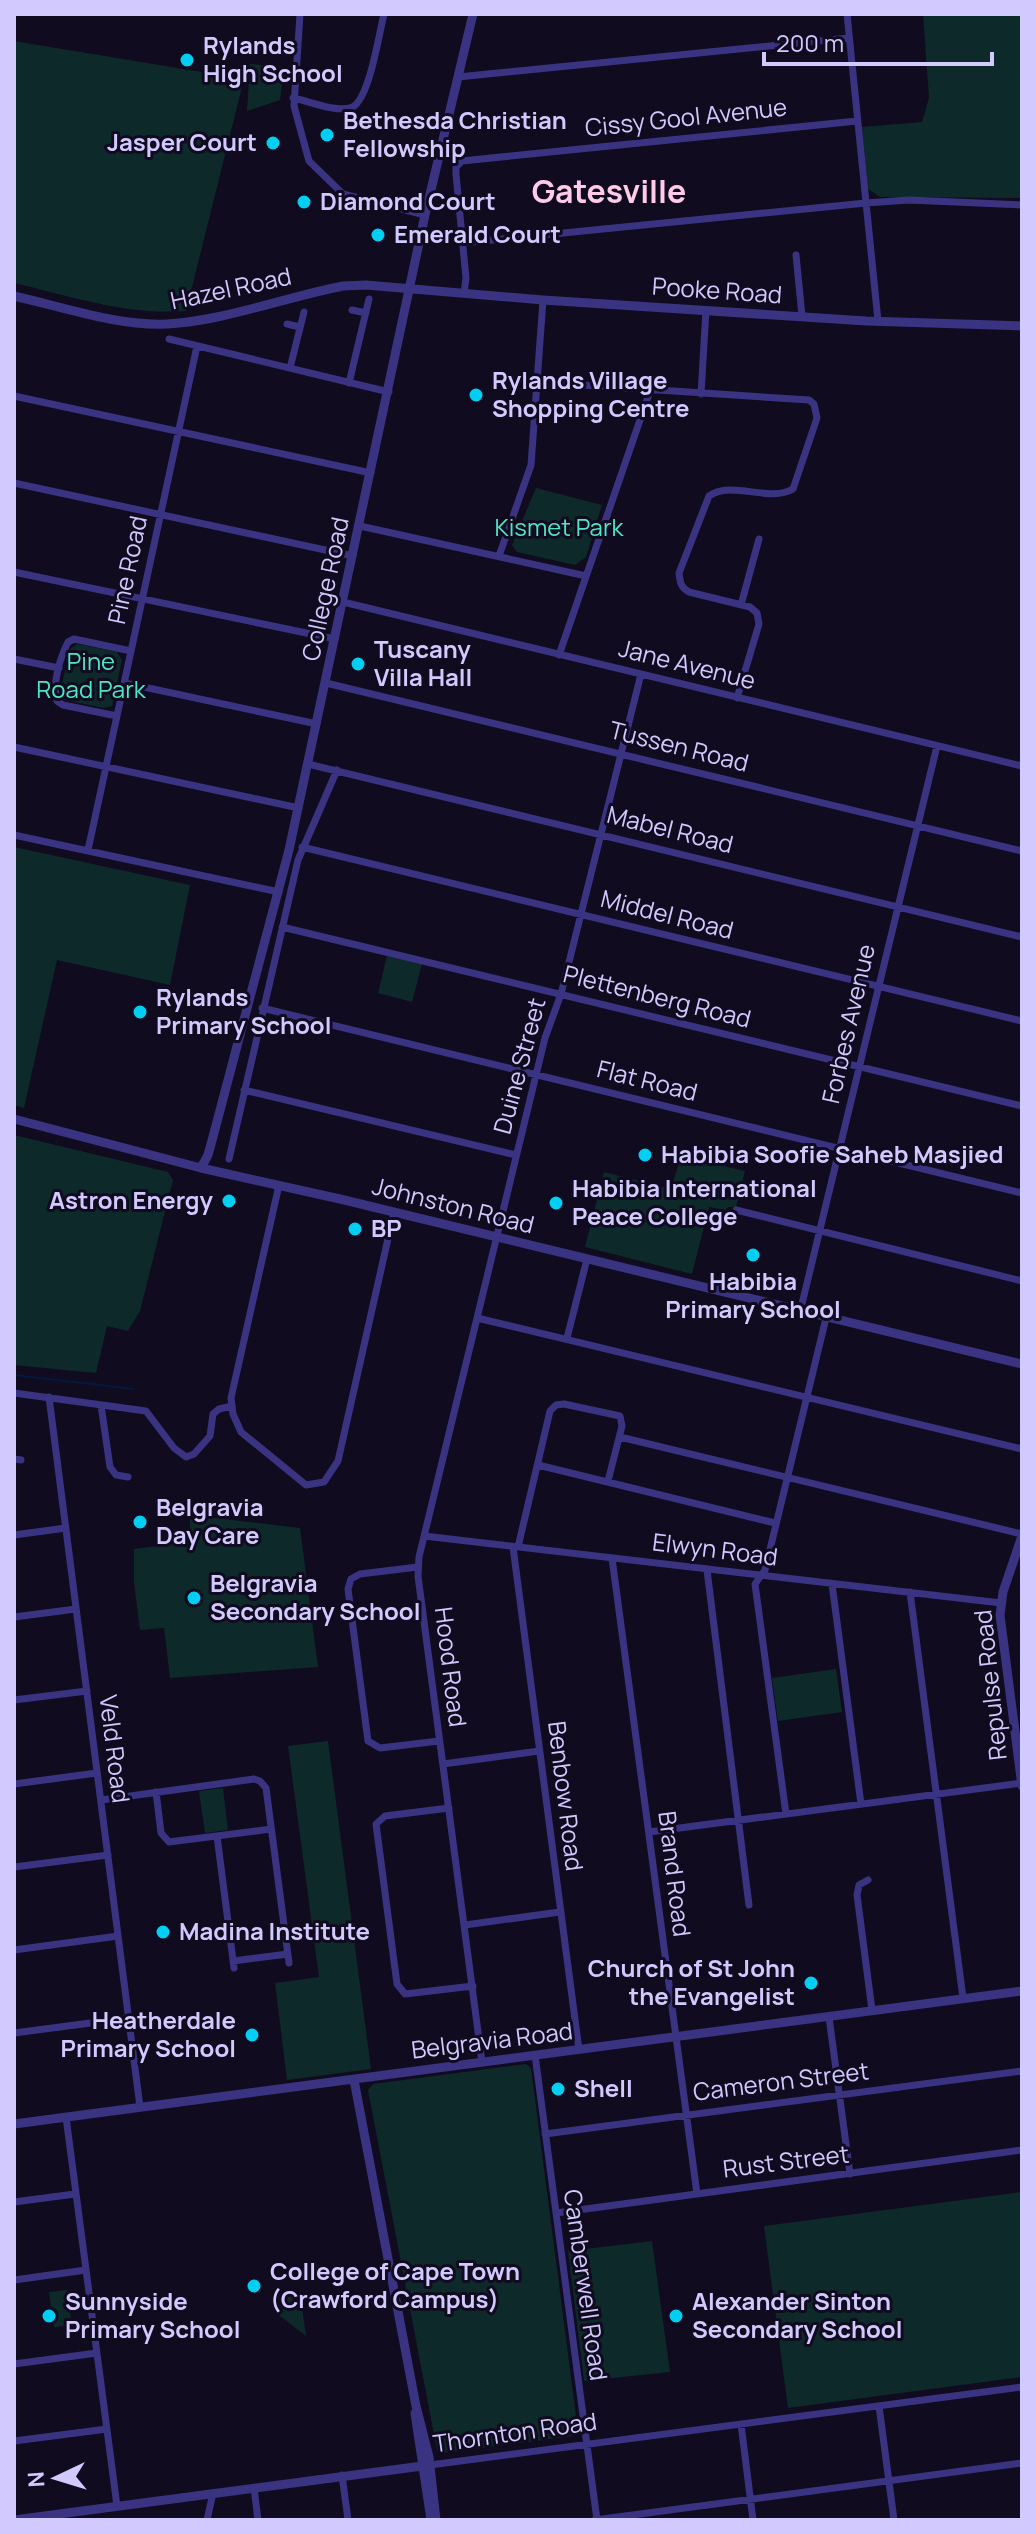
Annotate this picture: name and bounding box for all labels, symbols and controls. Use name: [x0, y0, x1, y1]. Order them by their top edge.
scale bar: [764, 16, 992, 66]
text: 200 m: [776, 26, 844, 59]
place label: Rylands High School: [203, 28, 343, 89]
marker: Rylands High School: [178, 51, 196, 69]
street label: Cissy Gool Avenue: [583, 89, 788, 144]
place label: Bethesda Christian Fellowship: [343, 103, 567, 164]
place label: Jasper Court: [107, 125, 257, 158]
marker: Bethesda Christian Fellowship: [318, 126, 336, 144]
marker: Jasper Court: [264, 134, 282, 152]
district label: Gatesville: [532, 169, 686, 213]
place label: Diamond Court: [320, 184, 496, 217]
marker: Diamond Court: [295, 193, 313, 211]
place label: Emerald Court: [394, 217, 561, 250]
marker: Emerald Court: [369, 226, 387, 244]
street label: Hazel Road: [167, 259, 294, 316]
street label: Pooke Road: [651, 269, 783, 311]
place label: Rylands Village Shopping Centre: [492, 363, 690, 424]
marker: Rylands Village Shopping Centre: [467, 386, 485, 404]
park label: Kismet Park: [495, 510, 625, 543]
street label: Pine Road: [99, 512, 154, 627]
street label: College Road: [293, 514, 356, 664]
street label: Jane Avenue: [616, 631, 759, 696]
place label: Tuscany Villa Hall: [374, 632, 472, 693]
park label: Pine Road Park: [36, 644, 147, 705]
marker: Tuscany Villa Hall: [349, 655, 367, 673]
street label: Tussen Road: [606, 712, 752, 779]
street label: Mabel Road: [604, 797, 737, 860]
street label: Middel Road: [598, 881, 737, 946]
street label: Forbes Avenue: [813, 941, 882, 1106]
street label: Plettenberg Road: [560, 956, 755, 1035]
place label: Rylands Primary School: [156, 980, 331, 1041]
street label: Duine Street: [485, 994, 553, 1137]
marker: Rylands Primary School: [131, 1003, 149, 1021]
street label: Flat Road: [594, 1051, 701, 1108]
place label: Habibia Soofie Saheb Masjied: [661, 1137, 1004, 1170]
marker: Habibia Soofie Saheb Masjied: [636, 1146, 654, 1164]
street label: Johnston Road: [369, 1168, 538, 1241]
place label: Habibia International Peace College: [572, 1171, 817, 1232]
place label: Astron Energy: [49, 1183, 214, 1216]
marker: Astron Energy: [220, 1192, 238, 1210]
marker: Habibia International Peace College: [547, 1194, 565, 1212]
place label: BP: [371, 1211, 401, 1244]
marker: BP: [346, 1220, 364, 1238]
marker: Habibia Primary School: [744, 1246, 762, 1264]
place label: Habibia Primary School: [665, 1264, 841, 1325]
place label: Belgravia Day Care: [156, 1490, 264, 1551]
marker: Belgravia Day Care: [131, 1513, 149, 1531]
street label: Elwyn Road: [651, 1524, 780, 1573]
place label: Belgravia Secondary School: [210, 1566, 420, 1627]
marker: Belgravia Secondary School: [185, 1589, 203, 1607]
street label: Hood Road: [428, 1605, 475, 1729]
street label: Repulse Road: [965, 1608, 1014, 1762]
street label: Veld Road: [92, 1693, 138, 1805]
street label: Benbow Road: [541, 1719, 592, 1873]
street label: Brand Road: [651, 1809, 700, 1939]
place label: Madina Institute: [179, 1914, 370, 1947]
marker: Madina Institute: [154, 1923, 172, 1941]
place label: Church of St John the Evangelist: [588, 1951, 795, 2012]
marker: Church of St John the Evangelist: [802, 1974, 820, 1992]
place label: Heatherdale Primary School: [61, 2003, 236, 2064]
street label: Belgravia Road: [409, 2013, 574, 2066]
marker: Heatherdale Primary School: [243, 2026, 261, 2044]
street label: Cameron Street: [691, 2053, 871, 2108]
place label: Shell: [574, 2071, 633, 2104]
marker: Shell: [549, 2080, 567, 2098]
street label: Rust Street: [721, 2136, 851, 2185]
street label: Camberwell Road: [557, 2187, 616, 2382]
place label: College of Cape Town (Crawford Campus): [270, 2254, 520, 2315]
marker: College of Cape Town (Crawford Campus): [245, 2277, 263, 2295]
place label: Sunnyside Primary School: [65, 2284, 240, 2345]
place label: Alexander Sinton Secondary School: [692, 2284, 902, 2345]
marker: Sunnyside Primary School: [40, 2307, 58, 2325]
marker: Alexander Sinton Secondary School: [667, 2307, 685, 2325]
street label: Thornton Road: [431, 2404, 599, 2459]
north arrow: [16, 2438, 96, 2518]
text: N: [21, 2470, 52, 2488]

